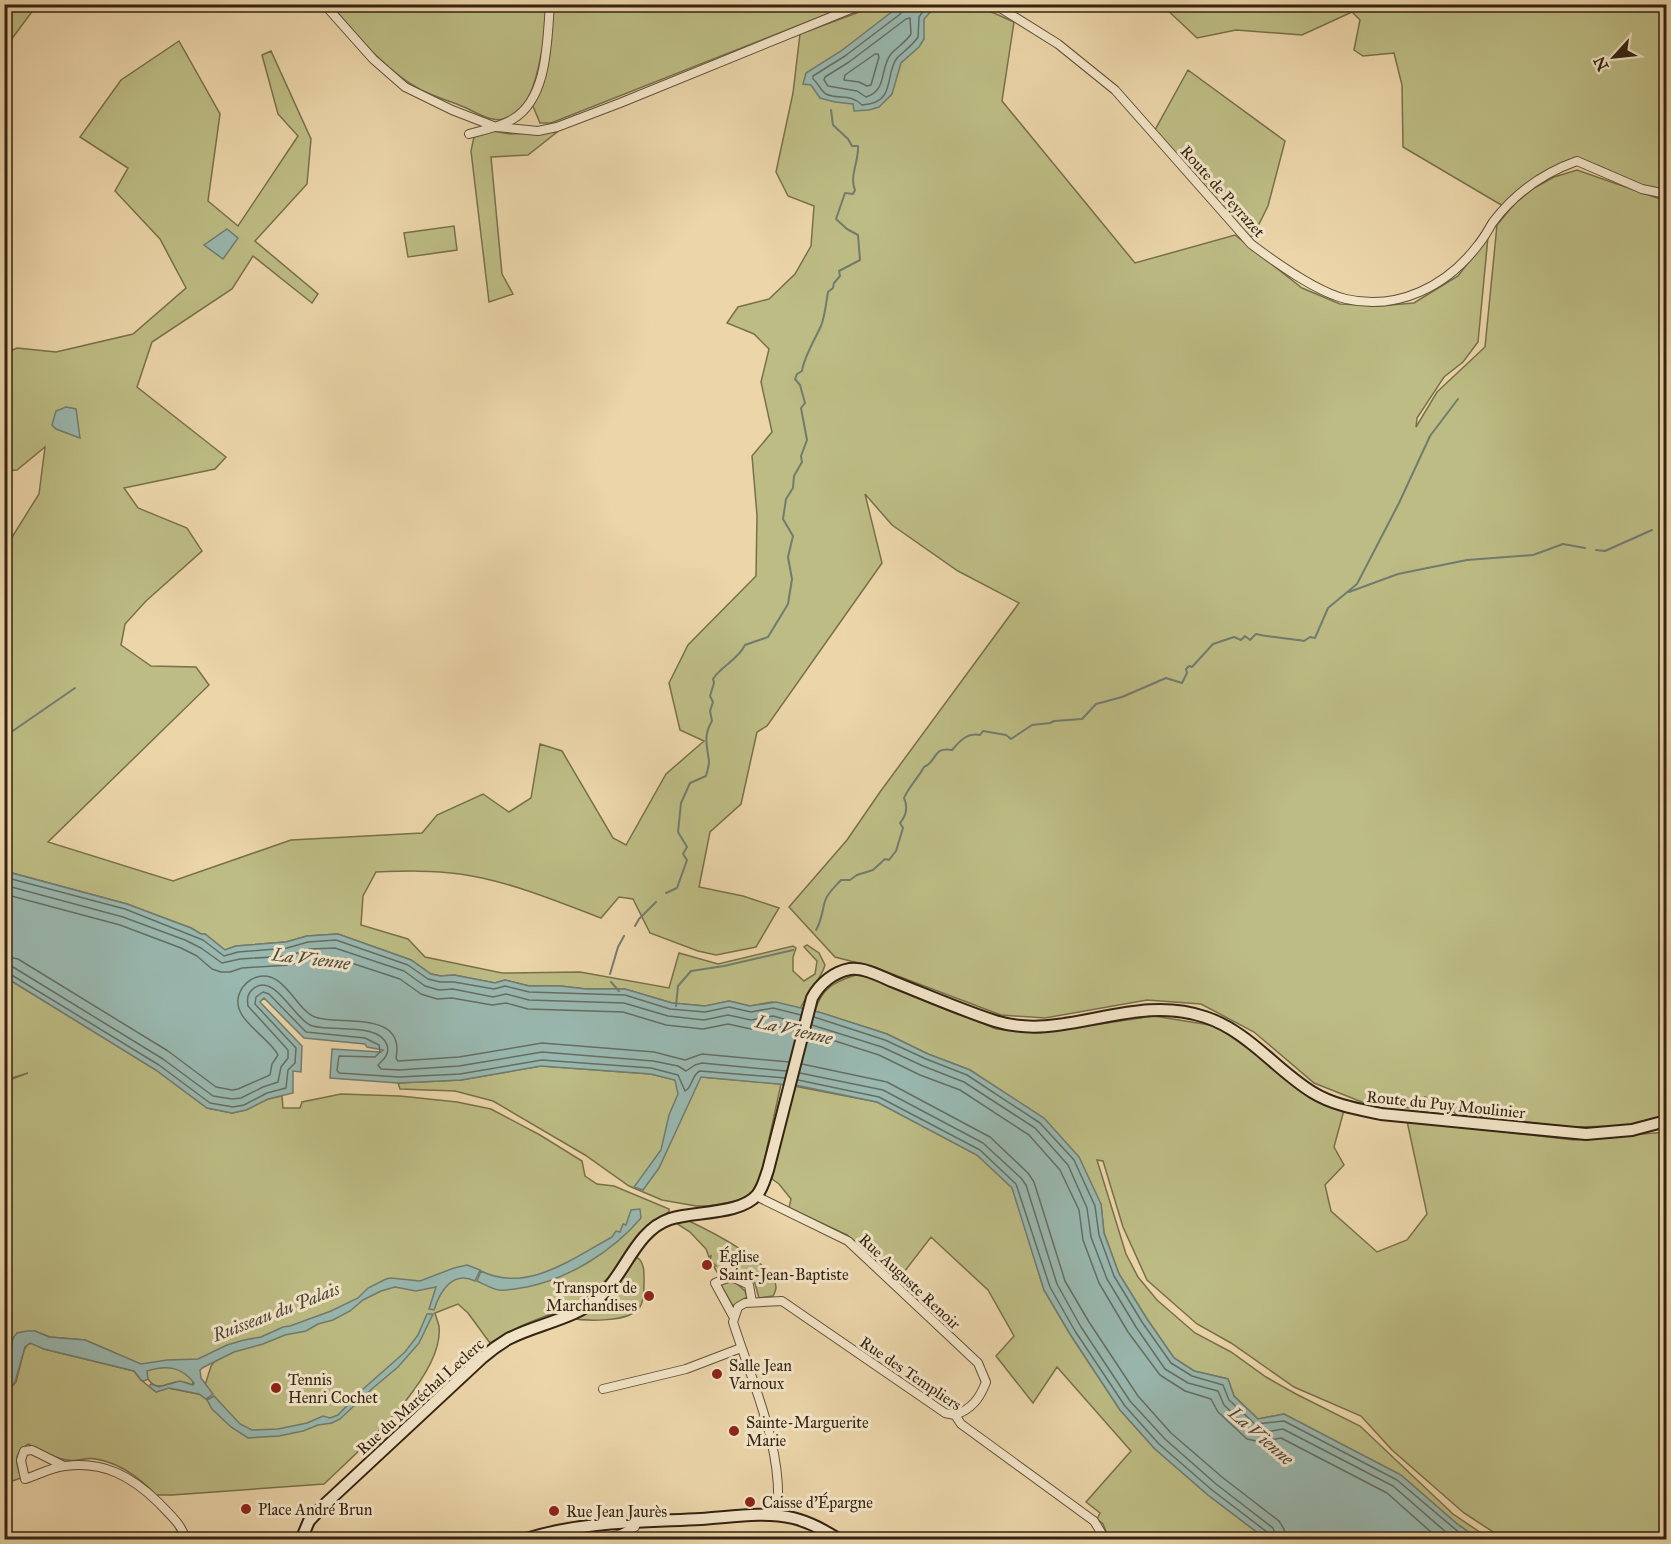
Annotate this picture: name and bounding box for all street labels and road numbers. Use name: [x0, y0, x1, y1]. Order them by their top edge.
street label: Route de Peyrazet: [1176, 141, 1269, 241]
street label: Route du Puy Moulinier: [1366, 1087, 1526, 1122]
street label: Rue Auguste Renoir: [854, 1230, 964, 1334]
street label: Rue des Templiers: [856, 1332, 965, 1415]
street label: Rue du Maréchal Leclerc: [353, 1334, 488, 1458]

